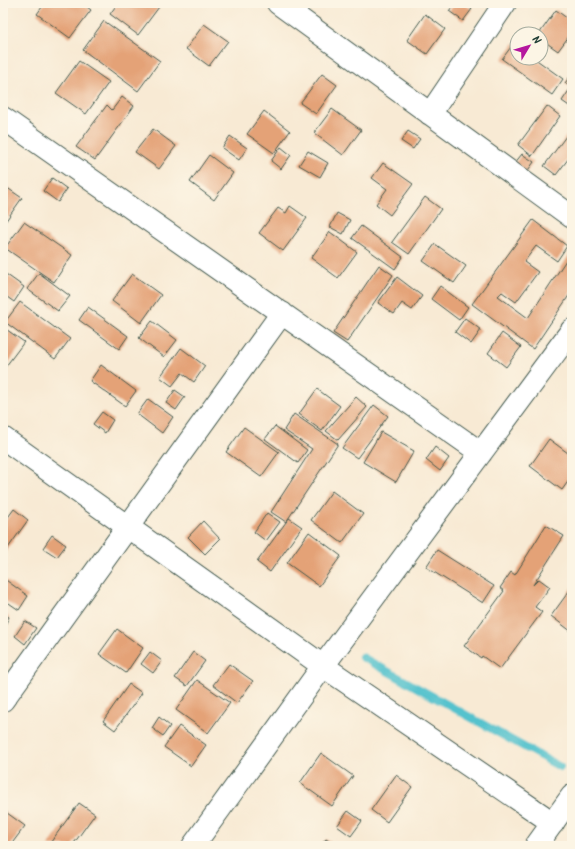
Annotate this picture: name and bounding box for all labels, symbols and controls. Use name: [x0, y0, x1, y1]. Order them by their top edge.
north arrow: [509, 26, 549, 66]
text: N: [527, 32, 545, 49]

